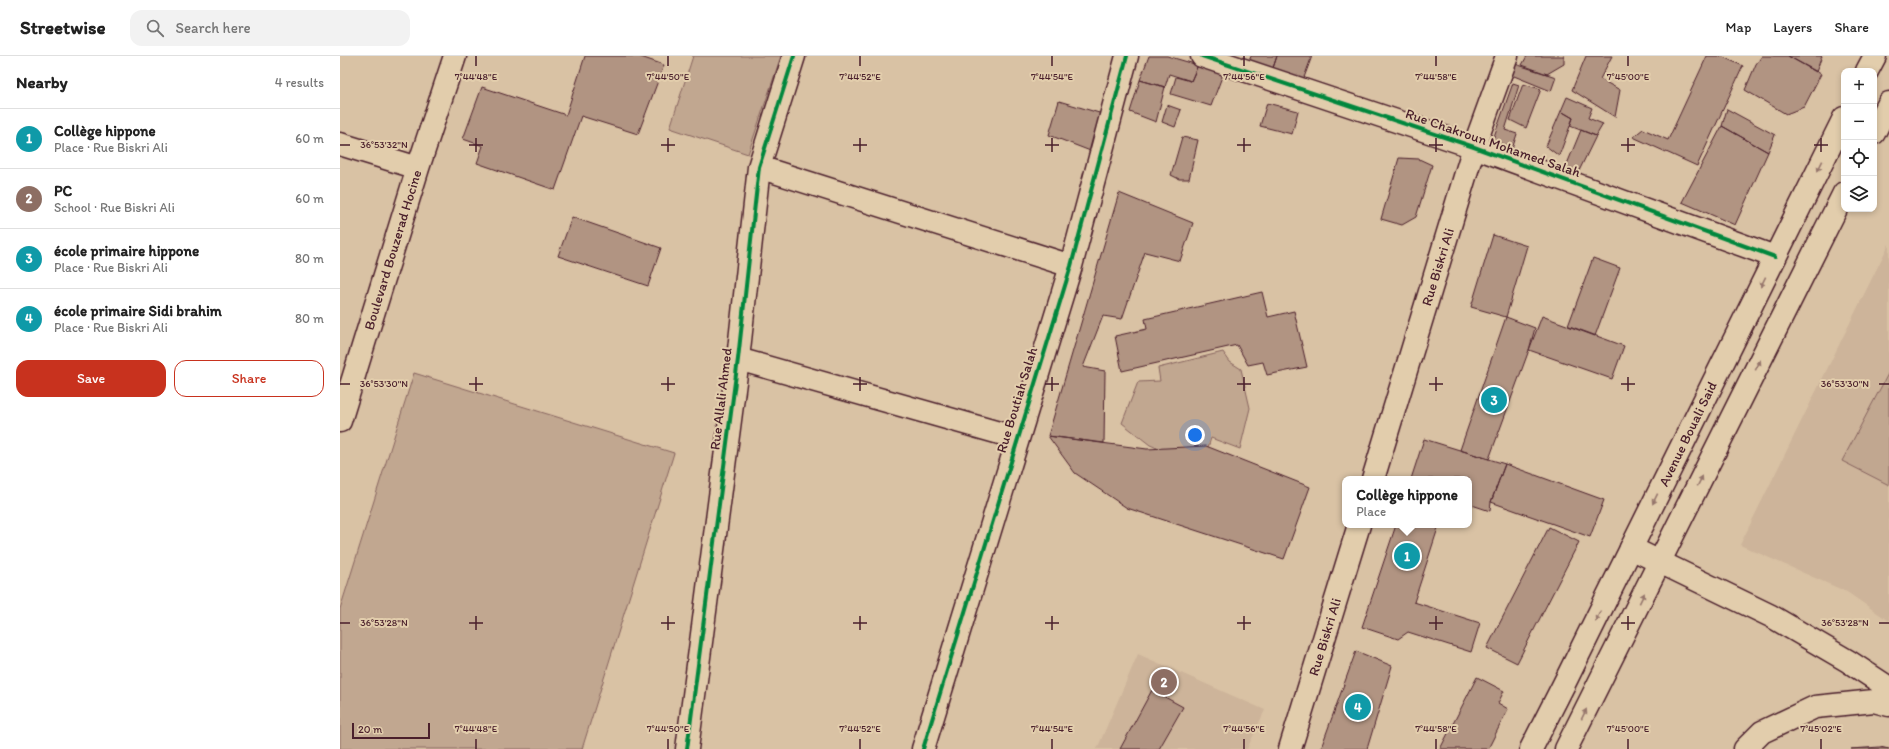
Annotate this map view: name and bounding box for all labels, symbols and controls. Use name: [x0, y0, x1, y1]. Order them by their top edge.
search box: [130, 10, 410, 46]
text: Streetwise: [20, 16, 106, 39]
icon: search: [144, 17, 166, 39]
text: Search here: [176, 19, 251, 37]
text: Map: [1726, 19, 1751, 36]
text: Layers: [1773, 19, 1812, 36]
text: Share: [1834, 19, 1869, 36]
map controls: [1841, 68, 1877, 212]
button: +: [1841, 68, 1877, 104]
text: 7°44'48"E: [455, 70, 498, 83]
text: 7°44'50"E: [647, 70, 690, 83]
text: 7°44'52"E: [839, 70, 881, 83]
text: 7°44'54"E: [1031, 70, 1074, 83]
text: 7°44'56"E: [1223, 70, 1265, 83]
text: 7°44'58"E: [1415, 70, 1457, 83]
text: 7°45'00"E: [1607, 70, 1650, 83]
text: Nearby: [16, 72, 68, 92]
text: 4 results: [275, 75, 324, 90]
button: −: [1841, 104, 1877, 140]
street label: Rue Chakroun Mohamed Salah: [1403, 105, 1583, 181]
text: Collège hippone: [54, 122, 156, 140]
text: 1: [26, 131, 32, 146]
text: 60 m: [295, 131, 324, 146]
text: 36°53'32"N: [360, 138, 408, 151]
text: Place · Rue Biskri Ali: [54, 140, 168, 155]
button: locate: [1841, 140, 1877, 176]
one-way arrow: [1817, 160, 1824, 171]
street label: Boulevard Bouzerad Hocine: [361, 168, 426, 332]
button: layers: [1841, 176, 1877, 212]
text: PC: [54, 182, 72, 200]
text: 2: [26, 191, 32, 206]
text: 60 m: [295, 191, 324, 206]
text: School · Rue Biskri Ali: [54, 200, 175, 215]
street label: Rue Biskri Ali: [1418, 226, 1458, 308]
text: école primaire hippone: [54, 242, 199, 260]
text: 3: [25, 251, 33, 266]
text: 80 m: [295, 251, 324, 266]
text: Place · Rue Biskri Ali: [54, 260, 168, 275]
one-way arrow: [1760, 276, 1766, 288]
text: école primaire Sidi brahim: [54, 302, 222, 320]
text: 4: [25, 311, 33, 326]
text: 80 m: [295, 311, 324, 326]
text: Place · Rue Biskri Ali: [54, 320, 168, 335]
street label: Rue Boutiah Salah: [993, 345, 1041, 455]
street label: Rue Allali Ahmed: [706, 347, 736, 451]
one-way arrow: [1755, 359, 1761, 371]
button: Save: [16, 360, 166, 397]
button: Share: [174, 360, 324, 397]
text: 36°53'30"N: [360, 377, 408, 390]
text: 36°53'30"N: [1821, 377, 1869, 390]
street label: Avenue Bouali Said: [1655, 378, 1721, 489]
pin: 3: [1481, 385, 1507, 415]
your location: [1185, 425, 1205, 445]
popup: [1342, 476, 1472, 528]
one-way arrow: [1697, 476, 1703, 487]
text: Collège hippone: [1356, 486, 1458, 504]
one-way arrow: [1652, 493, 1658, 505]
text: Place: [1356, 504, 1386, 519]
pin: 1: [1394, 541, 1420, 571]
one-way arrow: [1639, 592, 1645, 603]
street label: Rue Biskri Ali: [1305, 596, 1345, 678]
one-way arrow: [1595, 610, 1601, 621]
text: 36°53'28"N: [360, 616, 408, 629]
text: 36°53'28"N: [1821, 616, 1869, 629]
pin: 2: [1151, 667, 1177, 697]
pin: 4: [1345, 692, 1371, 722]
one-way arrow: [1581, 708, 1587, 720]
scale bar: [352, 721, 430, 740]
text: 7°44'48"E: [455, 722, 498, 735]
text: 7°44'50"E: [647, 722, 690, 735]
text: 7°44'52"E: [839, 722, 881, 735]
text: 7°44'54"E: [1031, 722, 1074, 735]
text: 7°44'56"E: [1223, 722, 1265, 735]
text: 7°44'58"E: [1415, 722, 1457, 735]
text: 7°45'00"E: [1607, 722, 1650, 735]
text: 7°45'02"E: [1800, 722, 1842, 735]
text: 20 m: [358, 723, 382, 736]

